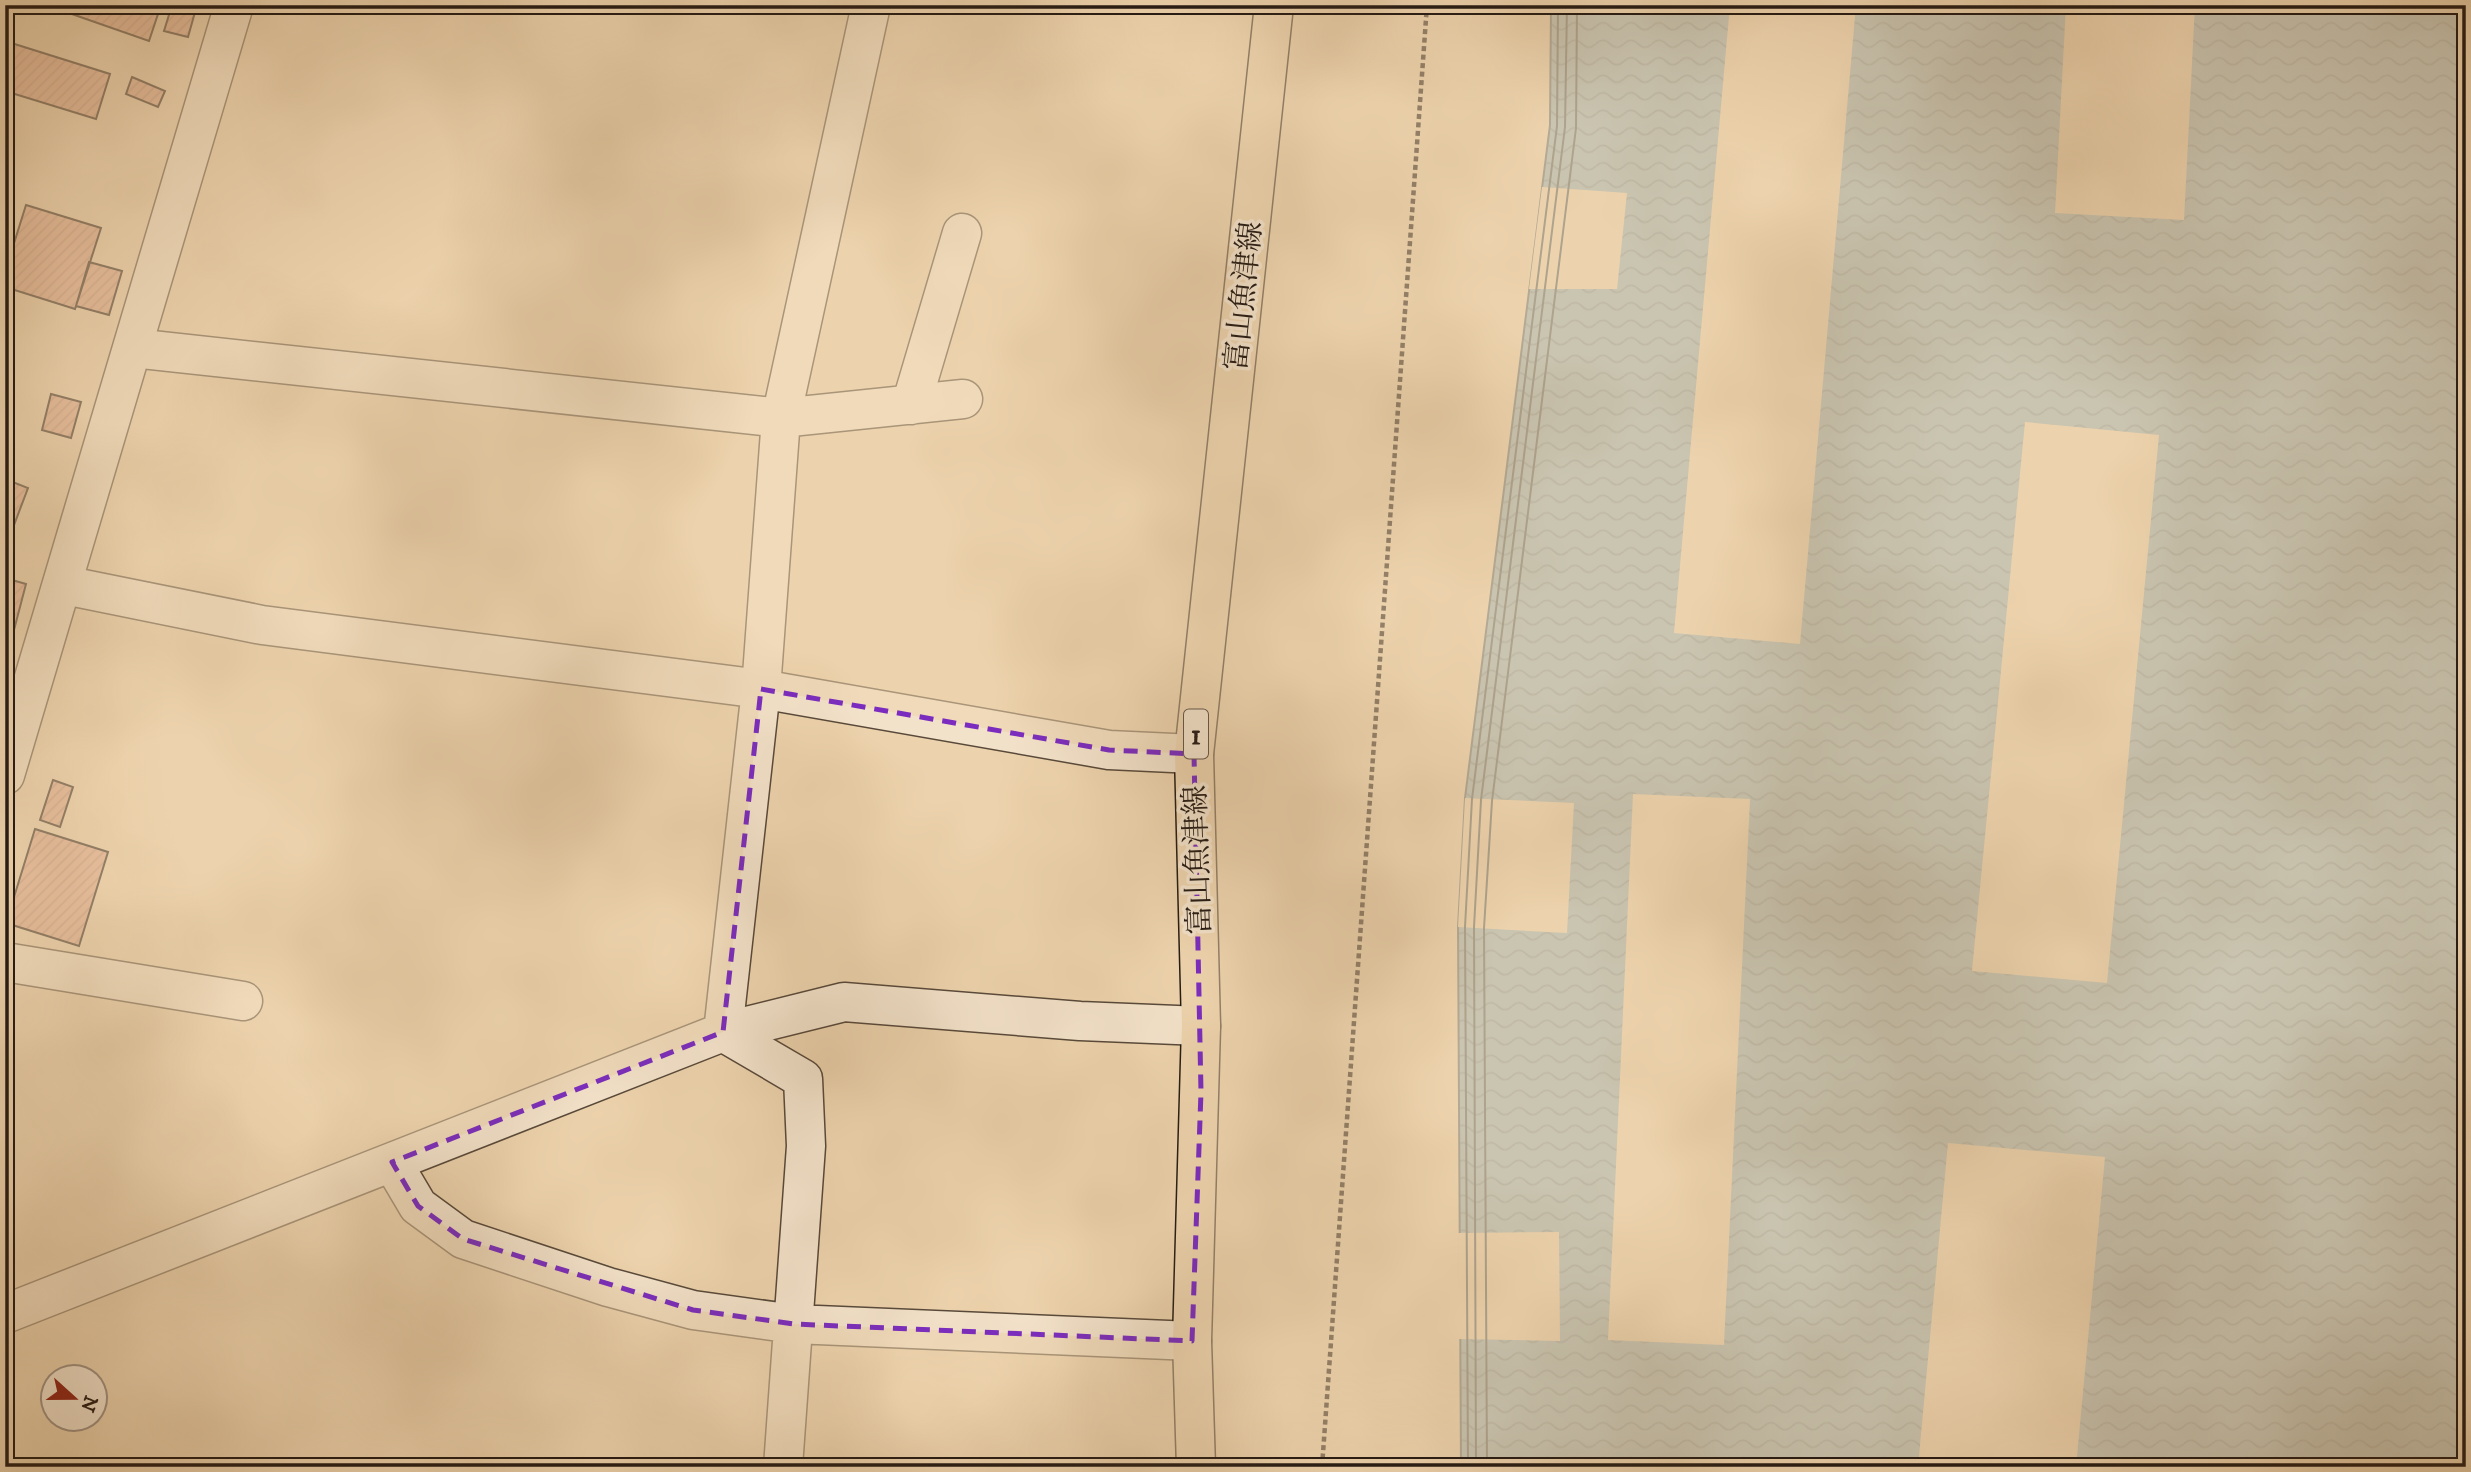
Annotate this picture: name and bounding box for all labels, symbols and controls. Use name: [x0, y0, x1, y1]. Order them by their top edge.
street label: 富山魚津線: [1218, 220, 1271, 373]
road number: 1: [1184, 710, 1208, 758]
street label: 富山魚津線: [1177, 784, 1220, 936]
north arrow: [38, 1364, 108, 1434]
text: N: [75, 1392, 102, 1415]

